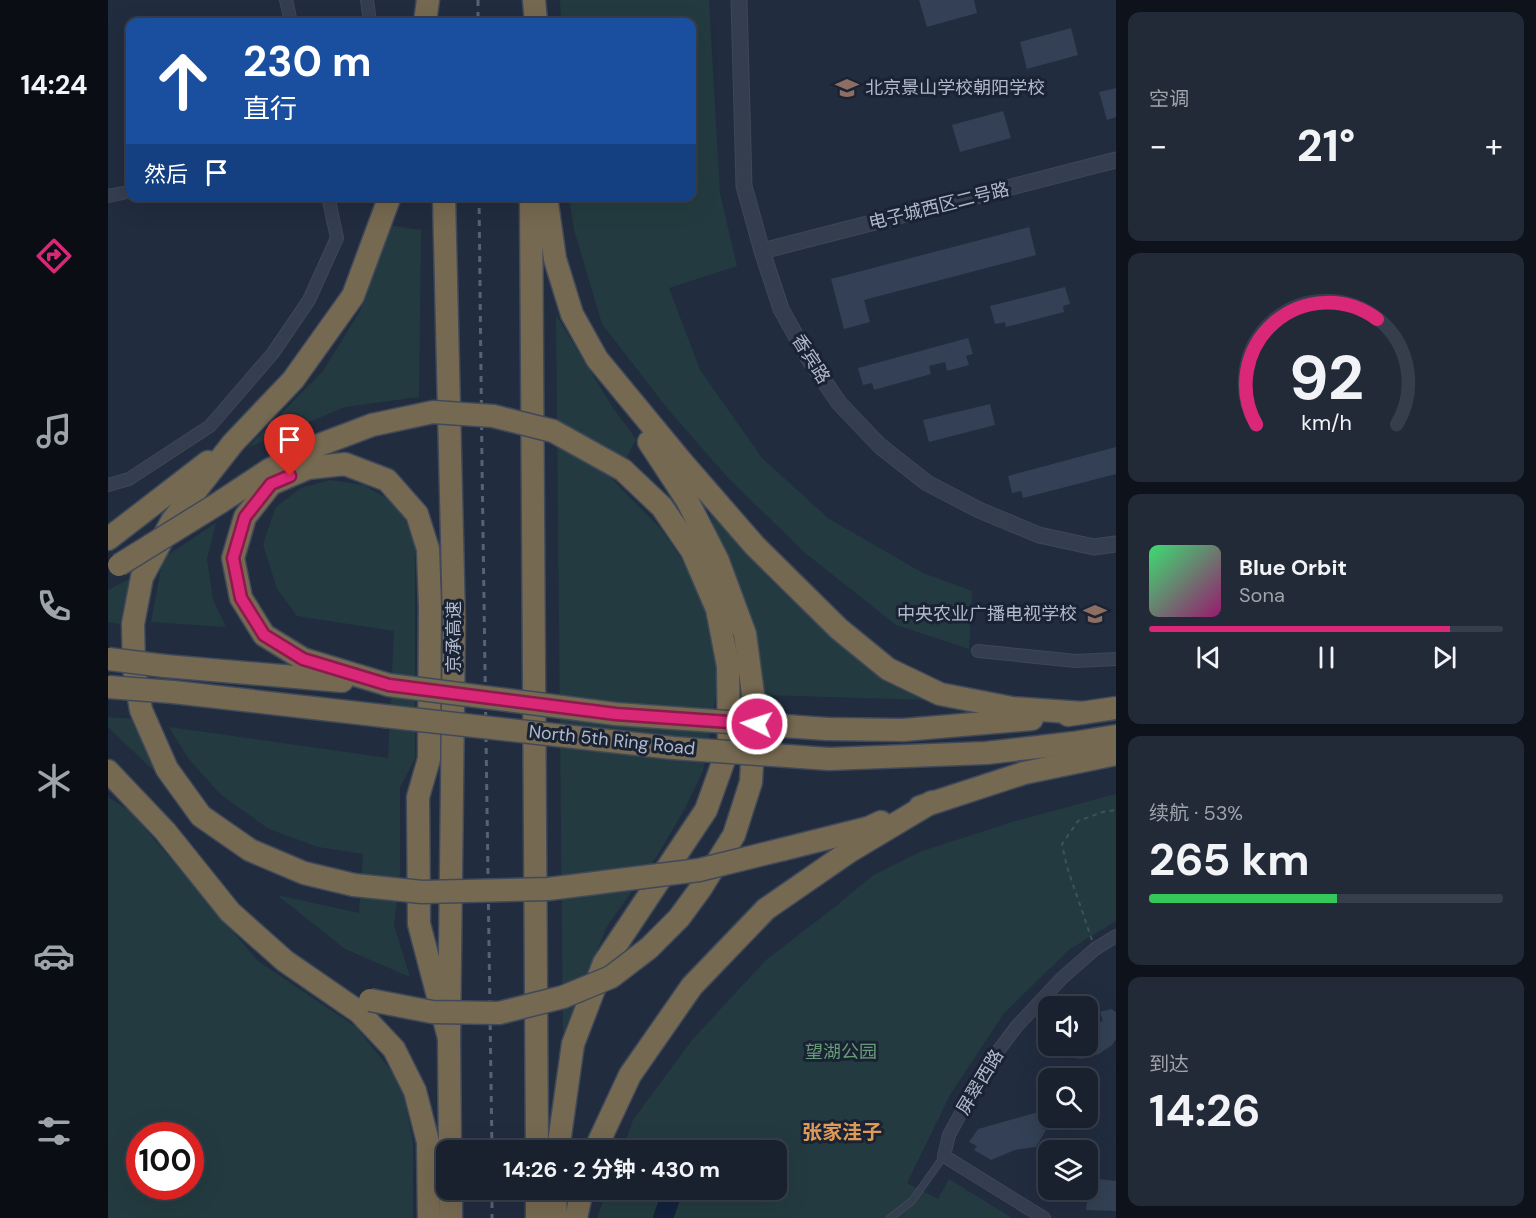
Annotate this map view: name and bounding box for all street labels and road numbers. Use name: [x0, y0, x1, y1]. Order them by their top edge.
street label: 电子城西区二号路: [866, 177, 1012, 235]
street label: 香宾路: [787, 330, 835, 388]
street label: 京承高速: [442, 601, 466, 673]
street label: North 5th Ring Road: [528, 719, 696, 761]
street label: 屏翠西路: [951, 1045, 1009, 1119]

